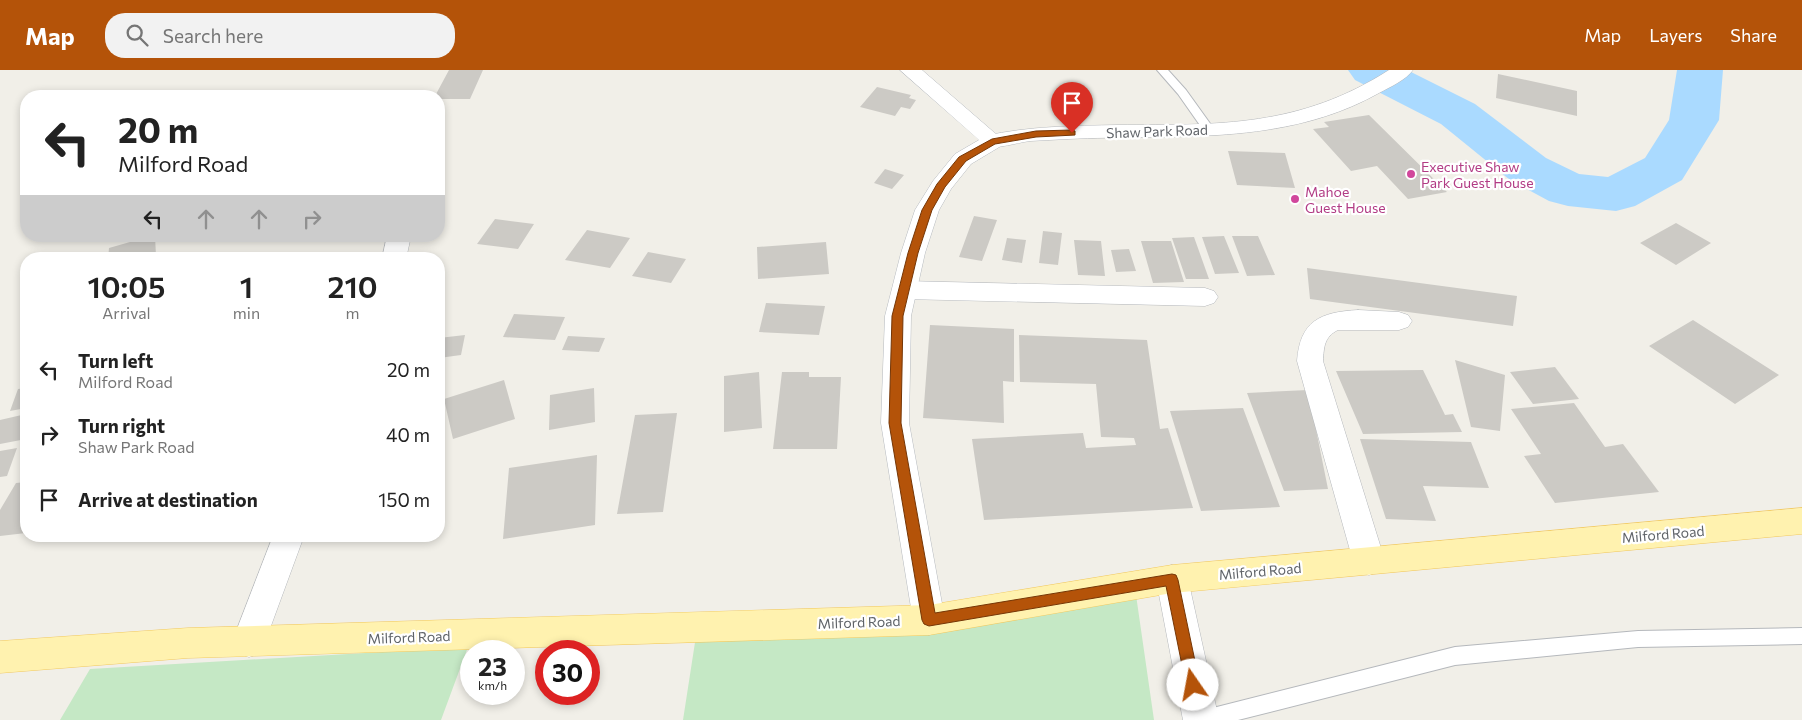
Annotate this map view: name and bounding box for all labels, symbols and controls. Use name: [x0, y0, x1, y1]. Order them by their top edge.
search box: [105, 13, 455, 58]
text: Map: [25, 21, 75, 50]
icon: search: [123, 21, 151, 49]
text: Search here: [163, 24, 263, 47]
text: Map: [1584, 24, 1621, 46]
text: Layers: [1649, 24, 1702, 46]
text: Share: [1730, 24, 1777, 46]
pin: [1051, 82, 1093, 133]
icon: arrive: [1058, 89, 1086, 117]
text: 20 m: [118, 107, 198, 150]
icon: left: [35, 110, 100, 175]
street label: Shaw Park Road: [1106, 121, 1208, 141]
text: Milford Road: [118, 150, 248, 177]
place label: Executive Shaw Park Guest House: [1421, 158, 1534, 191]
marker: Executive Shaw Park Guest House: [1405, 168, 1417, 180]
place label: Mahoe Guest House: [1305, 183, 1386, 216]
marker: Mahoe Guest House: [1289, 193, 1301, 205]
icon: left: [139, 205, 167, 233]
icon: ahead: [192, 205, 220, 233]
icon: ahead: [245, 205, 273, 233]
icon: right: [298, 205, 326, 233]
text: 10:05: [87, 267, 165, 304]
text: 1: [240, 267, 253, 304]
text: 210: [327, 267, 378, 304]
text: Arrival: [102, 303, 151, 322]
text: min: [233, 303, 260, 322]
text: m: [346, 303, 360, 322]
text: Turn left: [78, 349, 153, 372]
icon: left: [35, 356, 63, 384]
text: 20 m: [387, 358, 430, 381]
text: Milford Road: [78, 372, 173, 391]
text: Turn right: [78, 414, 165, 437]
icon: right: [35, 421, 63, 449]
text: 40 m: [386, 423, 430, 446]
text: Shaw Park Road: [78, 437, 195, 456]
icon: arrive: [35, 486, 63, 514]
text: Arrive at destination: [78, 488, 258, 511]
text: 150 m: [378, 488, 430, 511]
street label: Milford Road: [1621, 522, 1705, 546]
street label: Milford Road: [1218, 559, 1302, 583]
street label: Milford Road: [817, 612, 901, 632]
street label: Milford Road: [367, 627, 451, 647]
speed limit sign: 30: [535, 640, 600, 705]
text: 23: [478, 651, 507, 681]
position arrow: [1166, 658, 1218, 710]
text: km/h: [478, 678, 507, 692]

